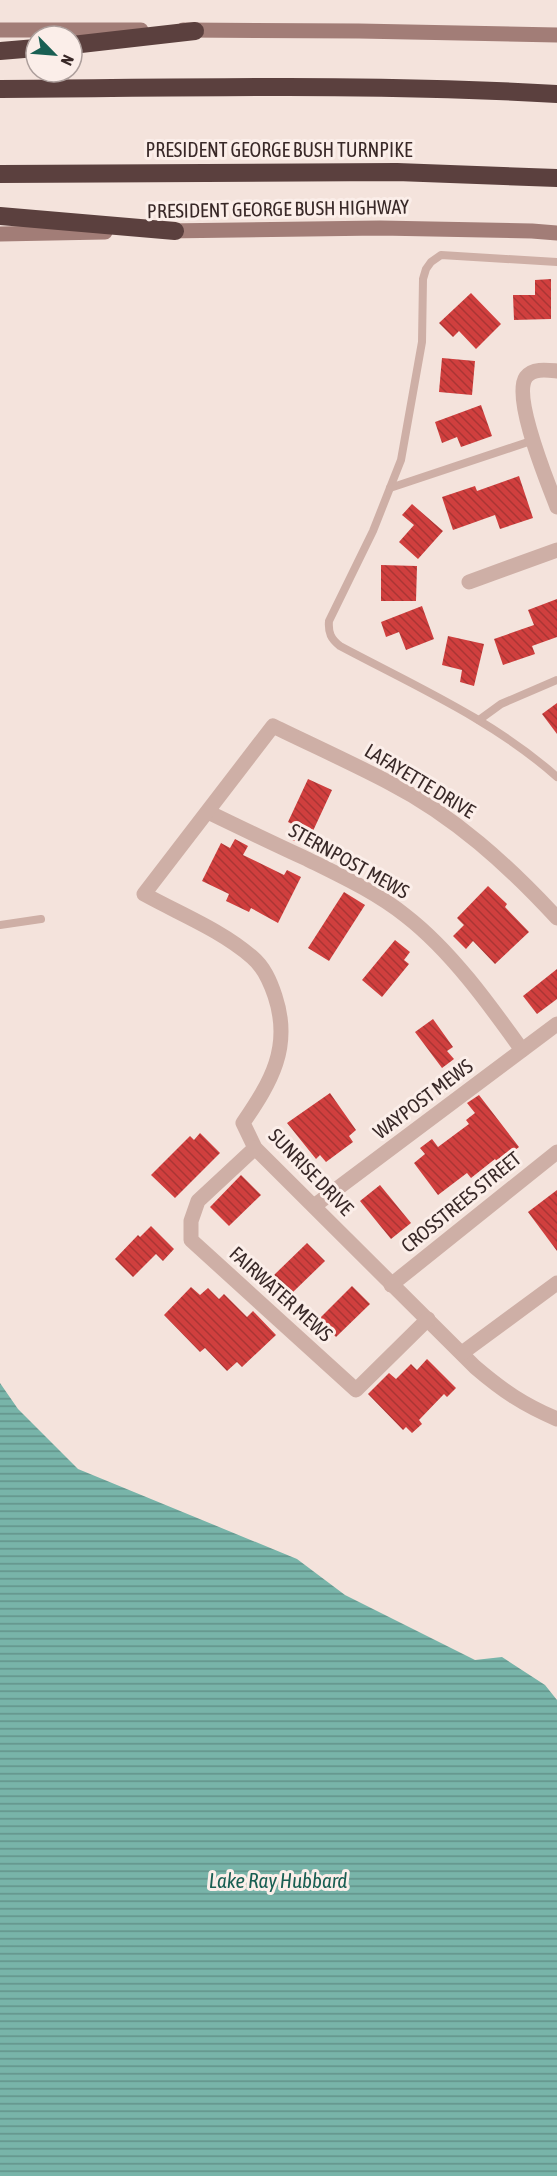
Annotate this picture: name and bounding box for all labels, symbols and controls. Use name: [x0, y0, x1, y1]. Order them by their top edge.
north arrow: [24, 24, 84, 84]
text: N: [57, 52, 78, 68]
street label: PRESIDENT GEORGE BUSH TURNPIKE: [146, 138, 413, 161]
street label: PRESIDENT GEORGE BUSH HIGHWAY: [147, 195, 409, 222]
street label: LAFAYETTE DRIVE: [361, 739, 480, 823]
street label: STERNPOST MEWS: [285, 818, 413, 903]
street label: WAYPOST MEWS: [369, 1054, 477, 1143]
street label: SUNRISE DRIVE: [264, 1124, 359, 1220]
street label: CROSSTREES STREET: [396, 1146, 525, 1257]
street label: FAIRWATER MEWS: [225, 1241, 337, 1346]
water label: Lake Ray Hubbard: [209, 1868, 347, 1892]

